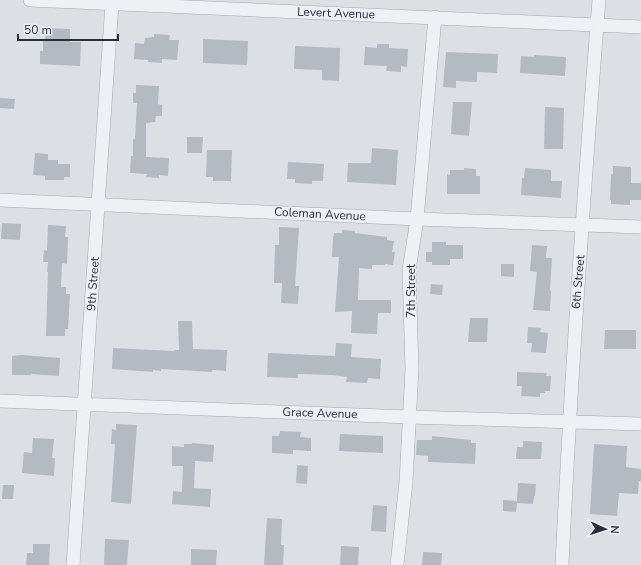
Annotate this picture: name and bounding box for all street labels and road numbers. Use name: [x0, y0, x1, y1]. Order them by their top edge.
street label: Levert Avenue: [297, 4, 375, 22]
street label: Coleman Avenue: [274, 204, 366, 224]
street label: 6th Street: [568, 254, 588, 310]
street label: 9th Street: [83, 256, 103, 312]
street label: 7th Street: [403, 263, 419, 318]
street label: Grace Avenue: [282, 404, 358, 422]

